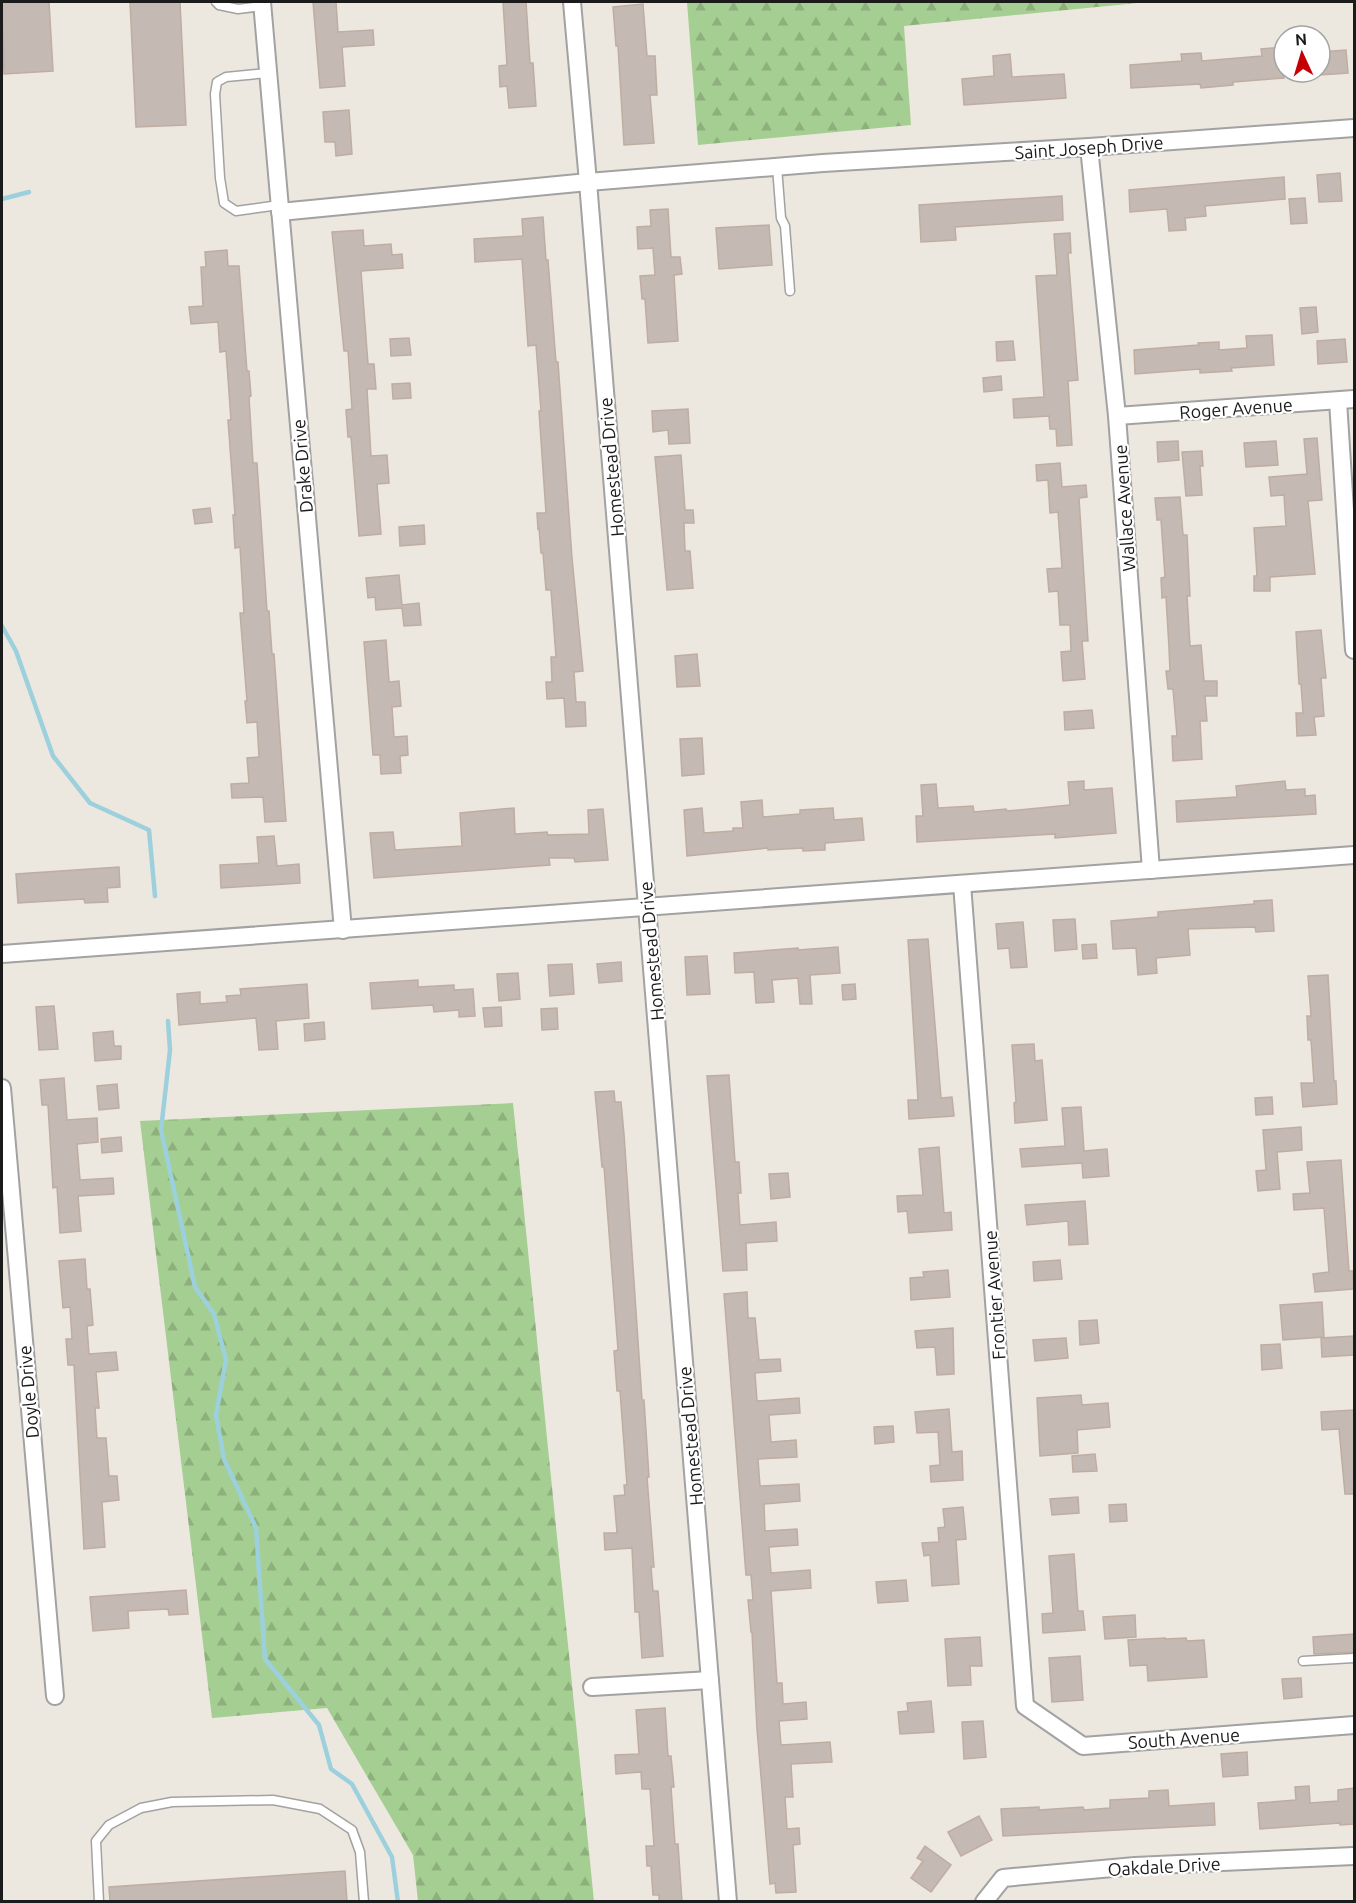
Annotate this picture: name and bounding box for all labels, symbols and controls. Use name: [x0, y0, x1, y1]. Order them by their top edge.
north arrow: [1272, 24, 1332, 84]
text: N: [1294, 30, 1308, 48]
street label: Saint Joseph Drive: [1014, 132, 1164, 162]
street label: Roger Avenue: [1179, 394, 1293, 422]
street label: Homestead Drive: [595, 396, 627, 538]
street label: Drake Drive: [288, 418, 316, 514]
street label: Wallace Avenue: [1110, 444, 1138, 572]
street label: Homestead Drive: [635, 880, 667, 1022]
street label: Frontier Avenue: [979, 1230, 1009, 1360]
street label: Doyle Drive: [14, 1345, 42, 1439]
street label: Homestead Drive: [674, 1365, 706, 1507]
street label: South Avenue: [1127, 1724, 1241, 1752]
street label: Oakdale Drive: [1107, 1853, 1221, 1879]

